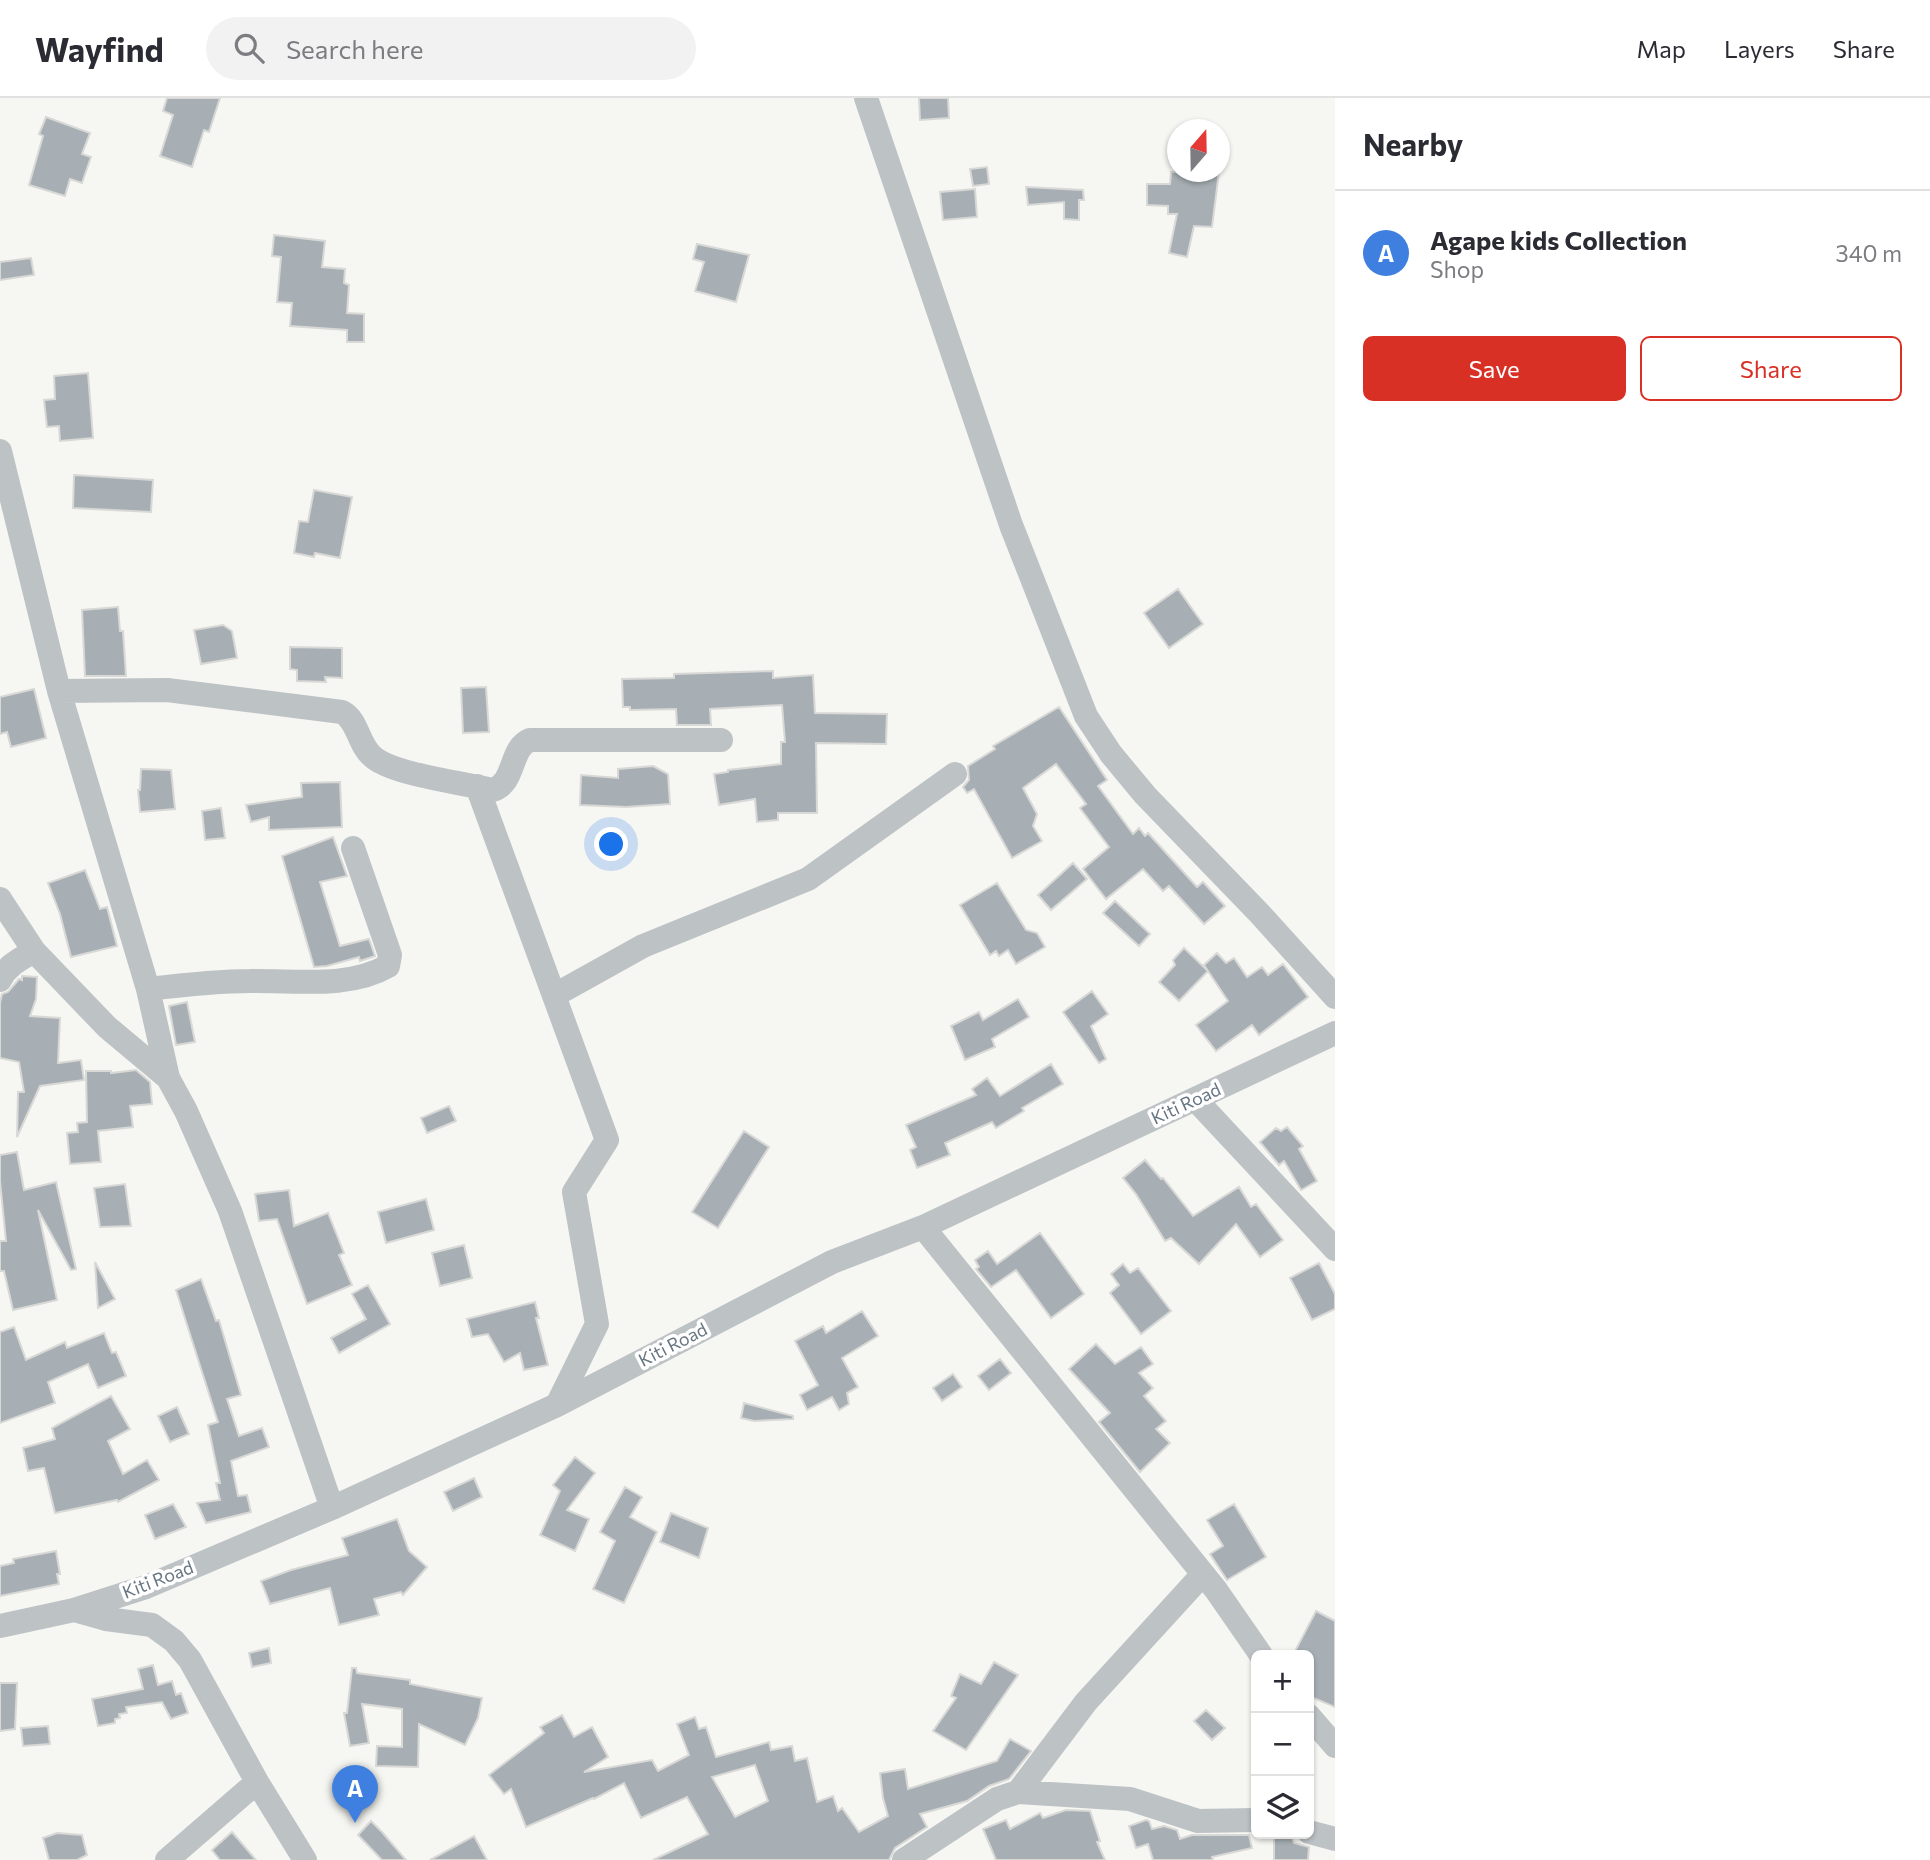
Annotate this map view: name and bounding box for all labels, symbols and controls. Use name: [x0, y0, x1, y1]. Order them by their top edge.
search box: [206, 17, 696, 80]
text: Wayfind: [35, 28, 164, 69]
icon: search: [230, 29, 268, 67]
text: Search here: [286, 33, 423, 64]
text: Map: [1637, 34, 1686, 63]
text: Layers: [1724, 34, 1795, 63]
text: Share: [1833, 34, 1895, 63]
north arrow: [1167, 119, 1230, 182]
text: Nearby: [1363, 125, 1463, 162]
text: Agape kids Collection: [1430, 224, 1687, 255]
text: A: [1378, 239, 1394, 267]
text: 340 m: [1836, 239, 1902, 267]
text: Shop: [1430, 255, 1484, 283]
button: Save: [1363, 336, 1626, 401]
button: Share: [1640, 336, 1902, 401]
your location: [594, 827, 628, 861]
street label: Kiti Road: [1147, 1077, 1224, 1129]
street label: Kiti Road: [634, 1317, 711, 1371]
street label: Kiti Road: [119, 1556, 196, 1603]
map controls: [1251, 1650, 1314, 1839]
button: +: [1251, 1650, 1314, 1713]
button: −: [1251, 1713, 1314, 1776]
pin: A: [332, 1765, 378, 1823]
button: layers: [1251, 1776, 1314, 1839]

